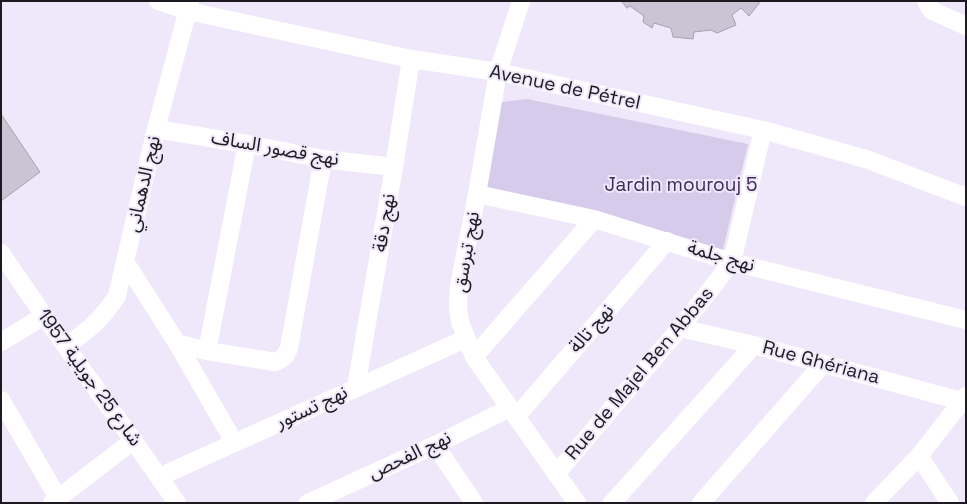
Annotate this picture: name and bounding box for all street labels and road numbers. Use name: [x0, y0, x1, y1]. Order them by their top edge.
street label: Avenue de Pétrel: [487, 61, 643, 115]
street label: نهج قصور الساف: [209, 127, 341, 171]
street label: نهج الدهماني: [122, 134, 166, 234]
street label: نهج دقة: [369, 192, 401, 254]
street label: نهج تبرسق: [449, 210, 485, 294]
street label: نهج جلمة: [685, 237, 757, 277]
street label: Rue de Majel Ben Abbas: [561, 283, 719, 465]
street label: نهج تالة: [565, 300, 619, 358]
street label: شارع 25 جويلية 1957: [32, 305, 146, 451]
street label: Rue Ghériana: [760, 336, 882, 390]
street label: نهج تستور: [272, 381, 352, 435]
street label: نهج الفحص: [365, 427, 455, 485]

